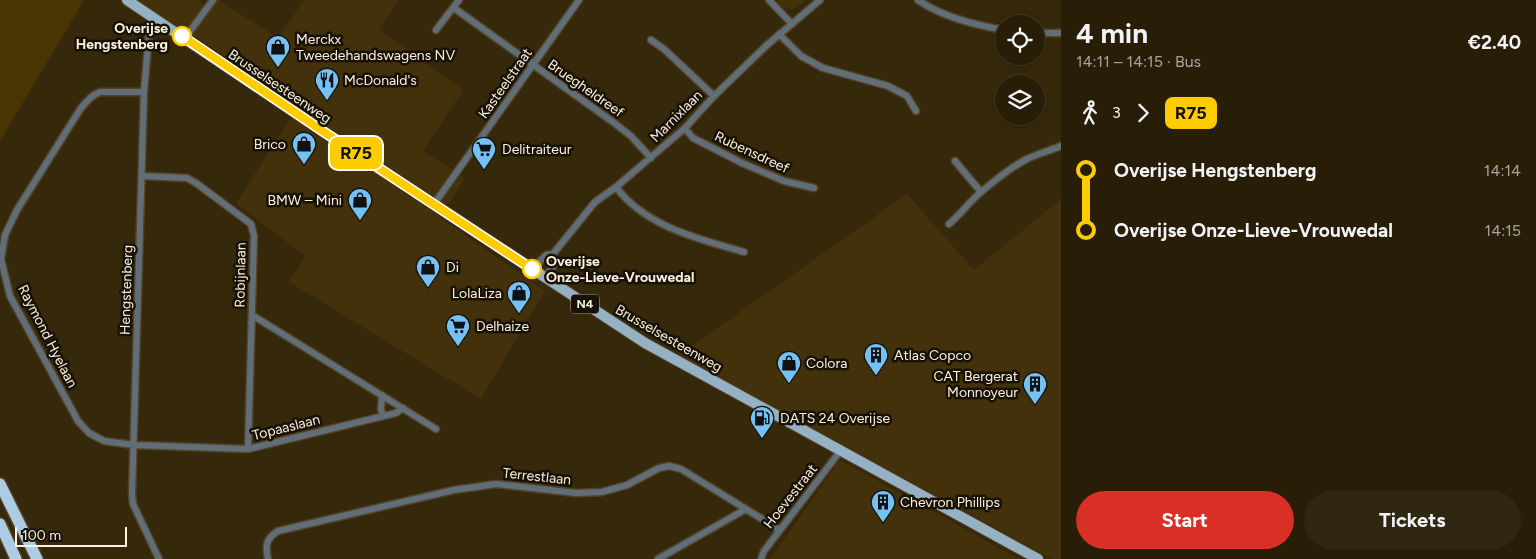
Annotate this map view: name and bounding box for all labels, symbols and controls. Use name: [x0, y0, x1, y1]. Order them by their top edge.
map controls: [995, 15, 1045, 125]
button: locate: [995, 15, 1045, 65]
text: 4 min: [1076, 16, 1148, 50]
place label: Overijse Hengstenberg: [76, 20, 168, 53]
marker: Overijse Hengstenberg: [172, 26, 192, 46]
place label: Merckx Tweedehandswagens NV: [296, 31, 455, 64]
text: €2.40: [1468, 31, 1521, 54]
shop icon: Merckx Tweedehandswagens NV: [265, 34, 291, 68]
street label: Kasteelstraat: [475, 45, 536, 122]
street label: Brusselsesteenweg: [225, 46, 334, 127]
text: 14:11 – 14:15 · Bus: [1076, 52, 1201, 71]
street label: Bruegheldreef: [544, 56, 628, 121]
restaurant icon: McDonald's: [314, 67, 340, 101]
place label: McDonald's: [344, 72, 417, 89]
button: layers: [995, 75, 1045, 125]
street label: Marnixlaan: [647, 87, 706, 146]
icon: walk: [1076, 99, 1104, 127]
icon: forward: [1129, 99, 1157, 127]
text: R75: [1175, 102, 1207, 124]
text: 3: [1112, 103, 1121, 122]
street label: Rubensdreef: [712, 128, 792, 177]
shop icon: Brico: [291, 131, 317, 165]
place label: Brico: [254, 136, 286, 153]
supermarket icon: Delitraiteur: [471, 136, 497, 170]
line badge: R75: [327, 137, 385, 169]
place label: Delitraiteur: [502, 141, 572, 158]
text: R75: [340, 142, 372, 164]
text: Overijse Hengstenberg: [1114, 159, 1316, 182]
text: 14:14: [1484, 161, 1521, 180]
shop icon: BMW – Mini: [347, 187, 373, 221]
place label: BMW – Mini: [267, 192, 342, 209]
text: Overijse Onze-Lieve-Vrouwedal: [1114, 219, 1393, 242]
text: 14:15: [1485, 221, 1521, 240]
street label: Robijnlaan: [231, 242, 250, 308]
street label: Hengstenberg: [116, 245, 137, 335]
place label: Overijse Onze-Lieve-Vrouwedal: [546, 253, 694, 286]
shop icon: Di: [415, 254, 441, 288]
place label: Di: [446, 259, 459, 276]
marker: Overijse Onze-Lieve-Vrouwedal: [522, 259, 542, 279]
shop icon: LolaLiza: [506, 280, 532, 314]
street label: Raymond Hyelaan: [14, 282, 81, 391]
place label: LolaLiza: [452, 285, 502, 302]
road number: N4: [571, 294, 599, 314]
street label: Brusselsesteenweg: [612, 301, 725, 376]
supermarket icon: Delhaize: [445, 313, 471, 347]
place label: Delhaize: [476, 318, 529, 335]
building icon: Atlas Copco: [863, 342, 889, 376]
place label: Atlas Copco: [894, 347, 971, 364]
shop icon: Colora: [776, 350, 802, 384]
place label: Colora: [806, 355, 847, 372]
place label: CAT Bergerat Monnoyeur: [933, 368, 1018, 401]
building icon: CAT Bergerat Monnoyeur: [1022, 371, 1048, 405]
fuel station icon: DATS 24 Overijse: [749, 405, 775, 439]
place label: DATS 24 Overijse: [780, 410, 891, 427]
street label: Topaaslaan: [250, 411, 322, 444]
street label: Hoevestraat: [760, 461, 821, 532]
street label: Terrestlaan: [502, 464, 572, 489]
building icon: Chevron Phillips: [870, 489, 896, 523]
button: Start: [1076, 491, 1294, 549]
button: Tickets: [1304, 491, 1521, 549]
place label: Chevron Phillips: [900, 494, 1000, 511]
scale bar: [15, 524, 128, 547]
text: 100 m: [22, 527, 61, 544]

